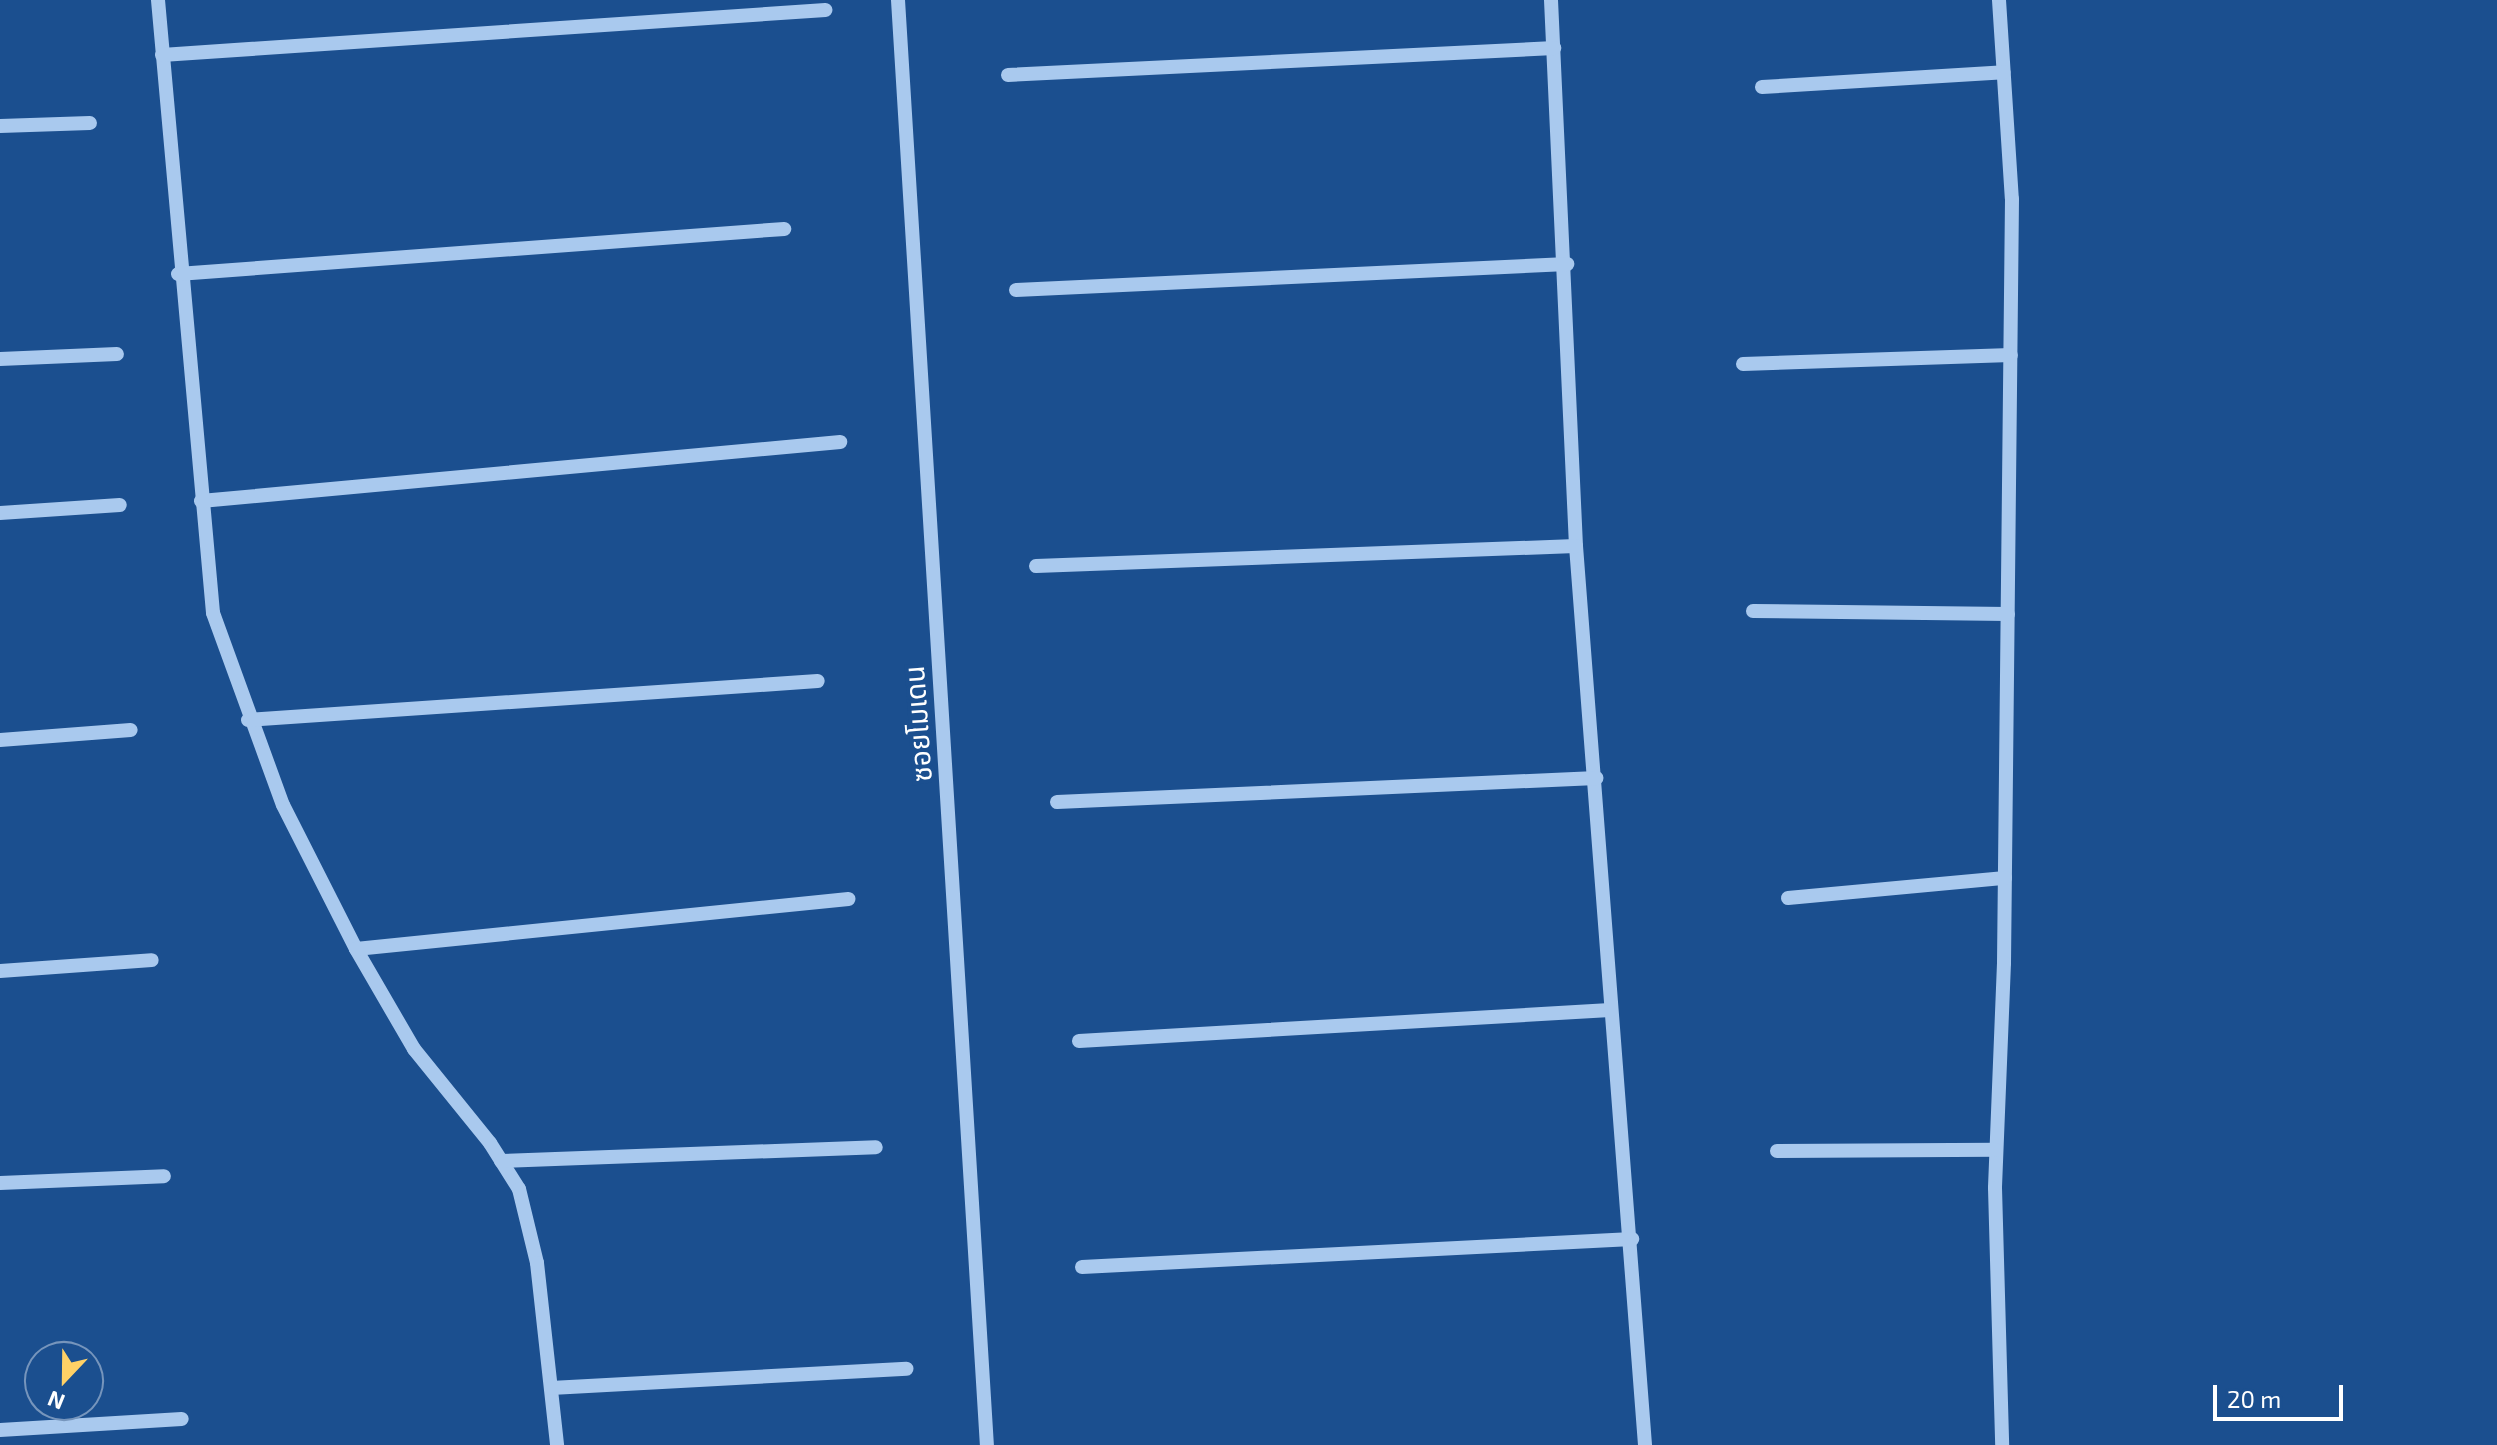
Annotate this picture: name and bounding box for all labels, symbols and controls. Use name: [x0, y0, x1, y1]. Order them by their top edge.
street label: ซอยโมเดน: [896, 665, 938, 783]
north arrow: [24, 1341, 104, 1421]
scale bar: [2217, 1369, 2347, 1419]
text: 20 m: [2227, 1384, 2281, 1413]
text: N: [44, 1386, 68, 1416]

